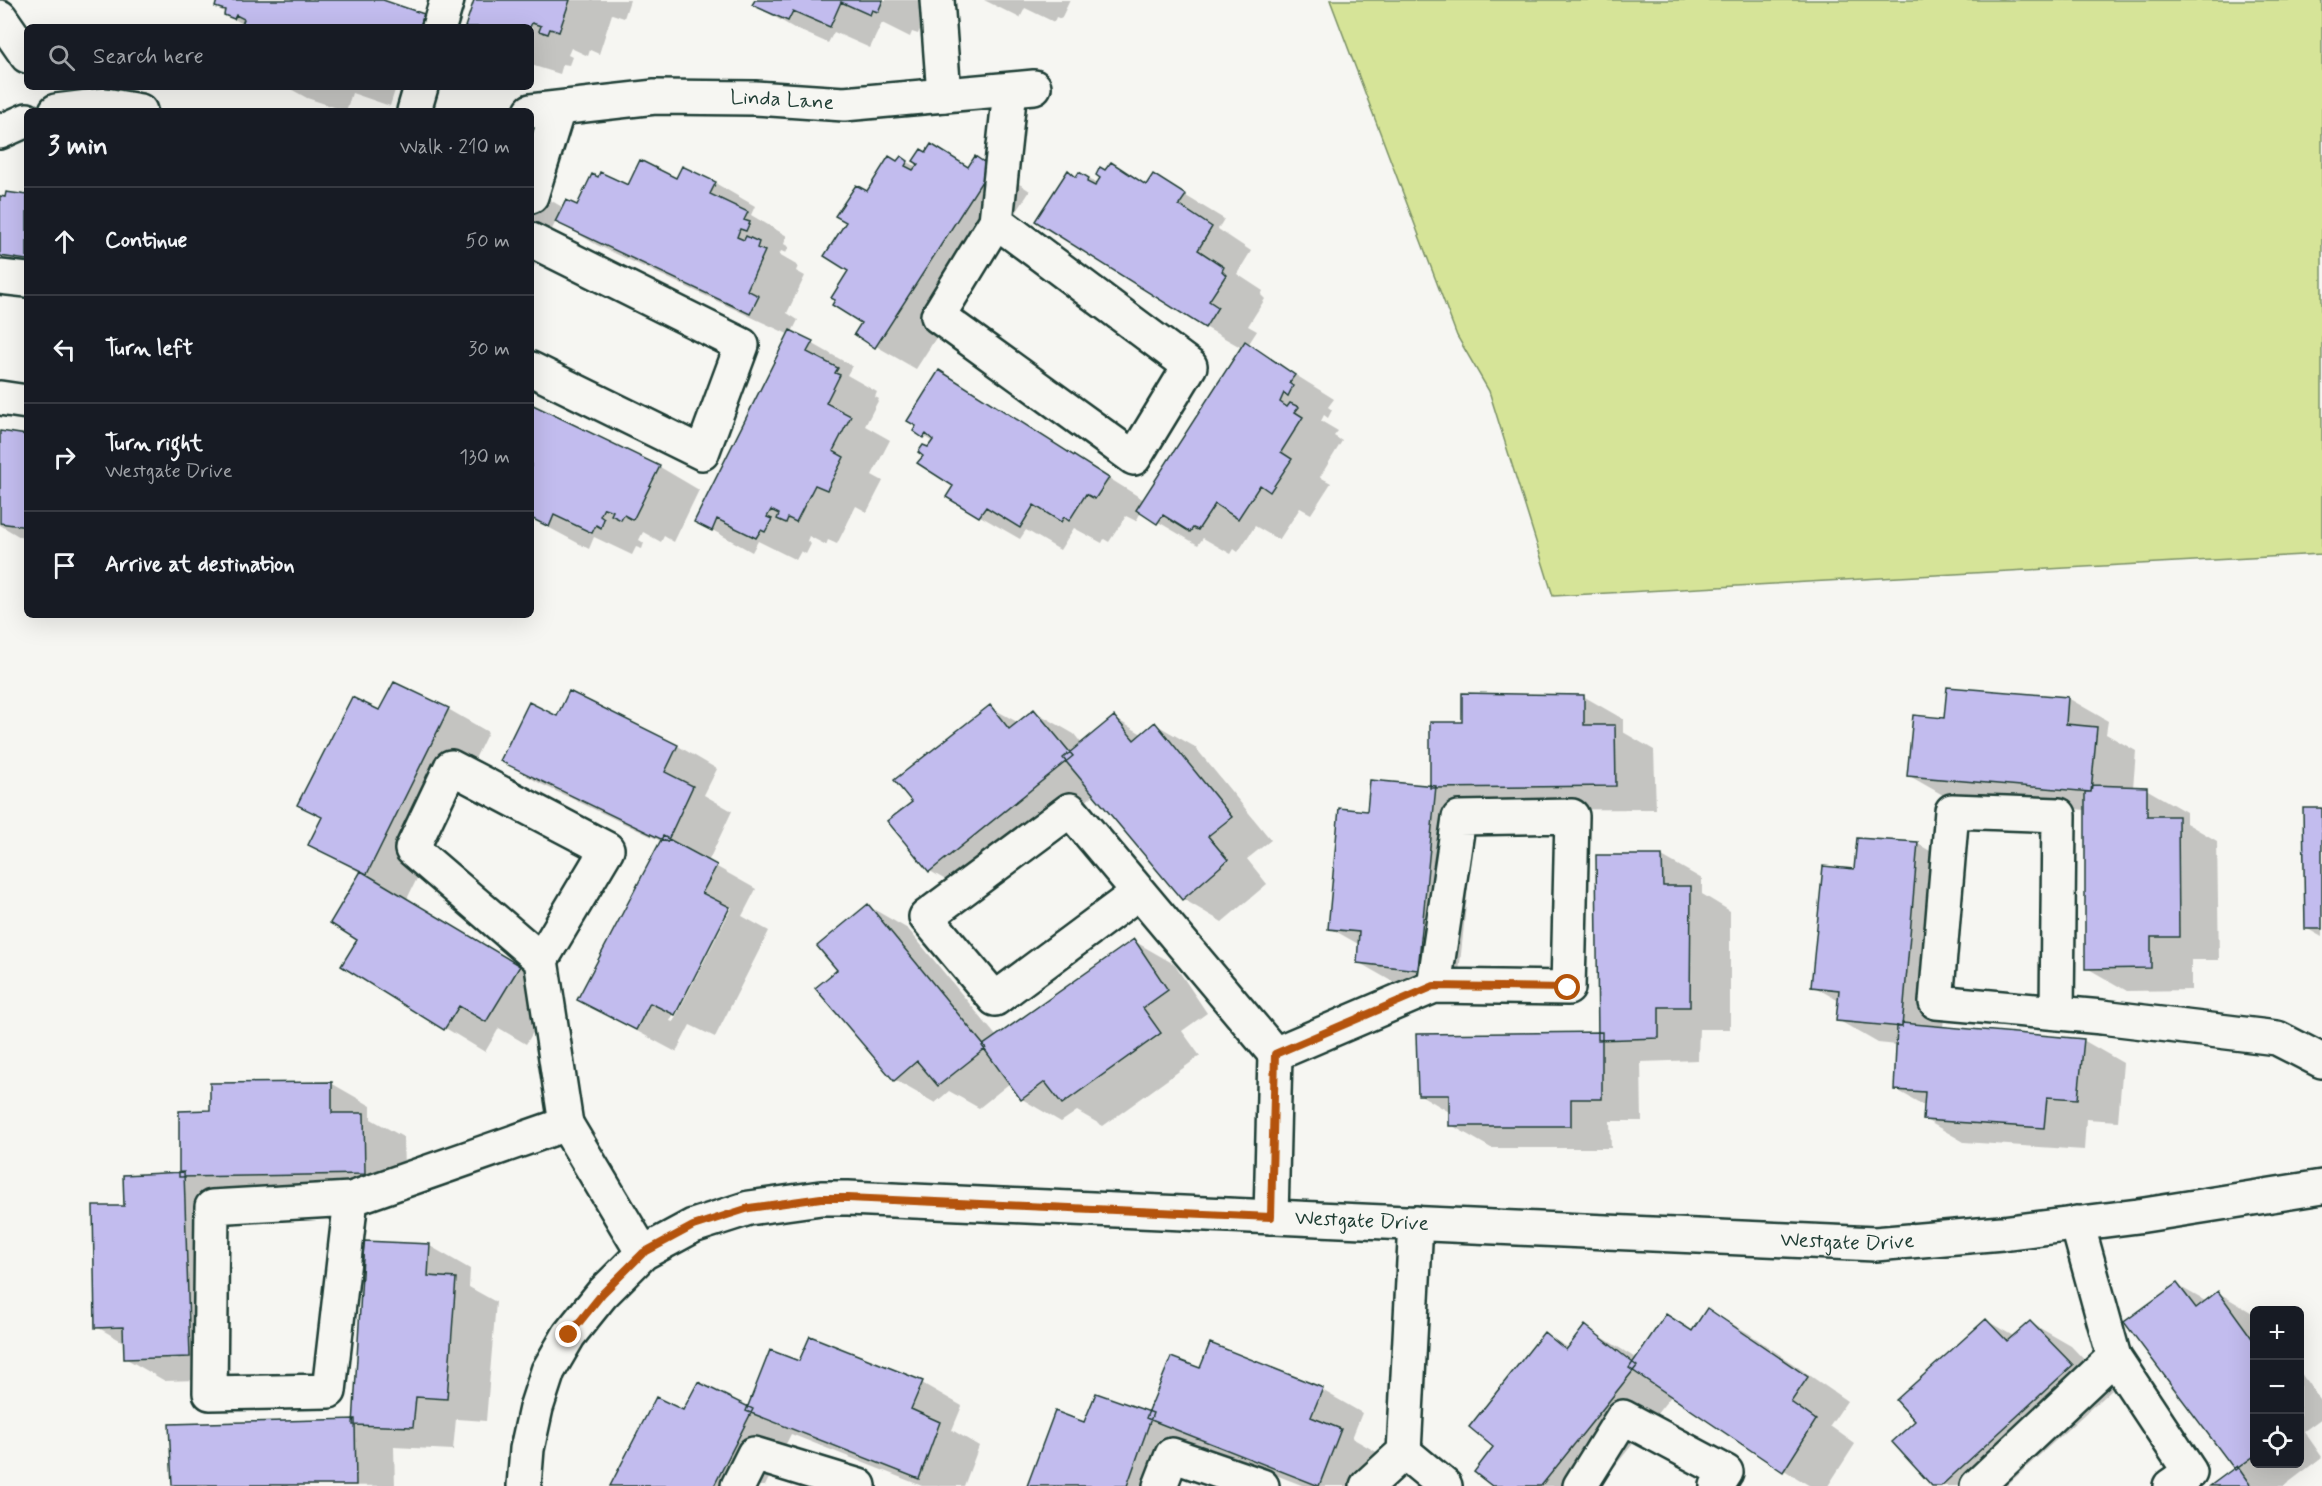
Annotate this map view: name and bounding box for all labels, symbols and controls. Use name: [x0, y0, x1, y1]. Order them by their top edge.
search box: [24, 24, 534, 90]
icon: search: [45, 41, 78, 74]
text: Search here: [93, 43, 204, 71]
street label: Linda Lane: [730, 84, 835, 117]
text: 3 min: [48, 130, 108, 164]
text: Walk · 210 m: [400, 134, 510, 161]
icon: ahead: [48, 225, 81, 258]
text: Continue: [105, 227, 187, 255]
text: 50 m: [465, 228, 510, 255]
icon: left: [48, 333, 81, 366]
text: Turn left: [105, 335, 193, 363]
text: 30 m: [468, 336, 510, 363]
text: Turn right: [105, 430, 203, 458]
icon: right: [48, 441, 81, 474]
text: 130 m: [459, 444, 510, 471]
text: Westgate Drive: [105, 458, 233, 485]
icon: arrive: [48, 549, 81, 582]
text: Arrive at destination: [105, 551, 295, 579]
route start: [1554, 974, 1580, 1000]
street label: Westgate Drive: [1294, 1204, 1429, 1238]
street label: Westgate Drive: [1780, 1226, 1915, 1258]
map controls: [2250, 1306, 2304, 1468]
button: +: [2250, 1306, 2304, 1360]
route end: [555, 1321, 581, 1347]
button: −: [2250, 1360, 2304, 1414]
button: locate: [2250, 1414, 2304, 1468]

